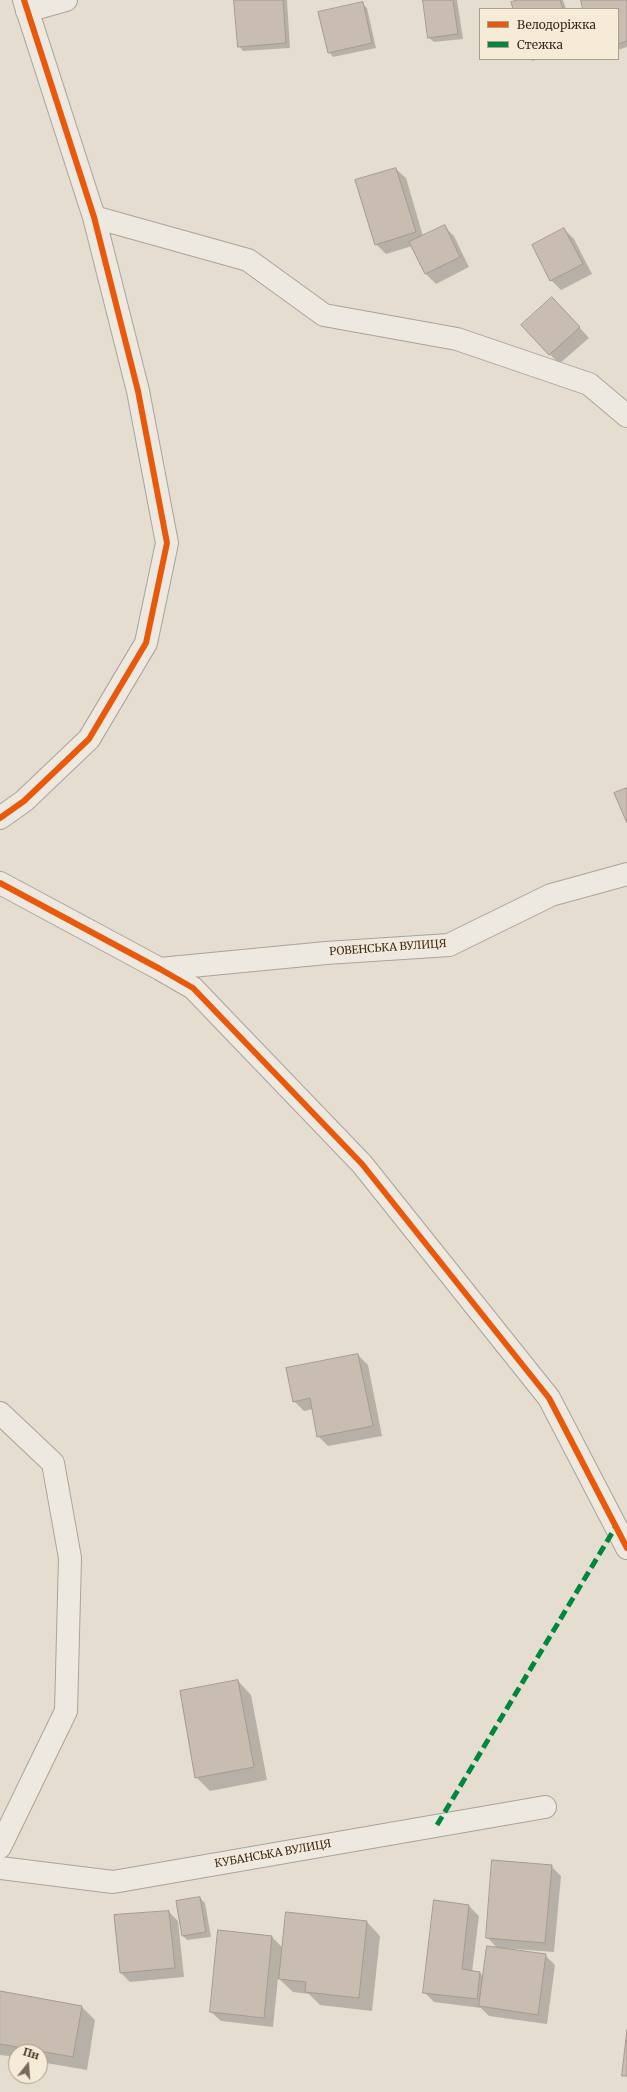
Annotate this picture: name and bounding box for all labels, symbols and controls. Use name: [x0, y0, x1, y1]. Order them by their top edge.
legend: [479, 8, 619, 60]
text: Велодоріжка: [517, 17, 596, 32]
text: Стежка: [517, 37, 563, 52]
street label: РОВЕНСЬКА ВУЛИЦЯ: [329, 937, 447, 959]
street label: КУБАНСЬКА ВУЛИЦЯ: [213, 1837, 333, 1871]
north arrow: [8, 2044, 48, 2084]
text: Пн: [21, 2044, 41, 2063]

